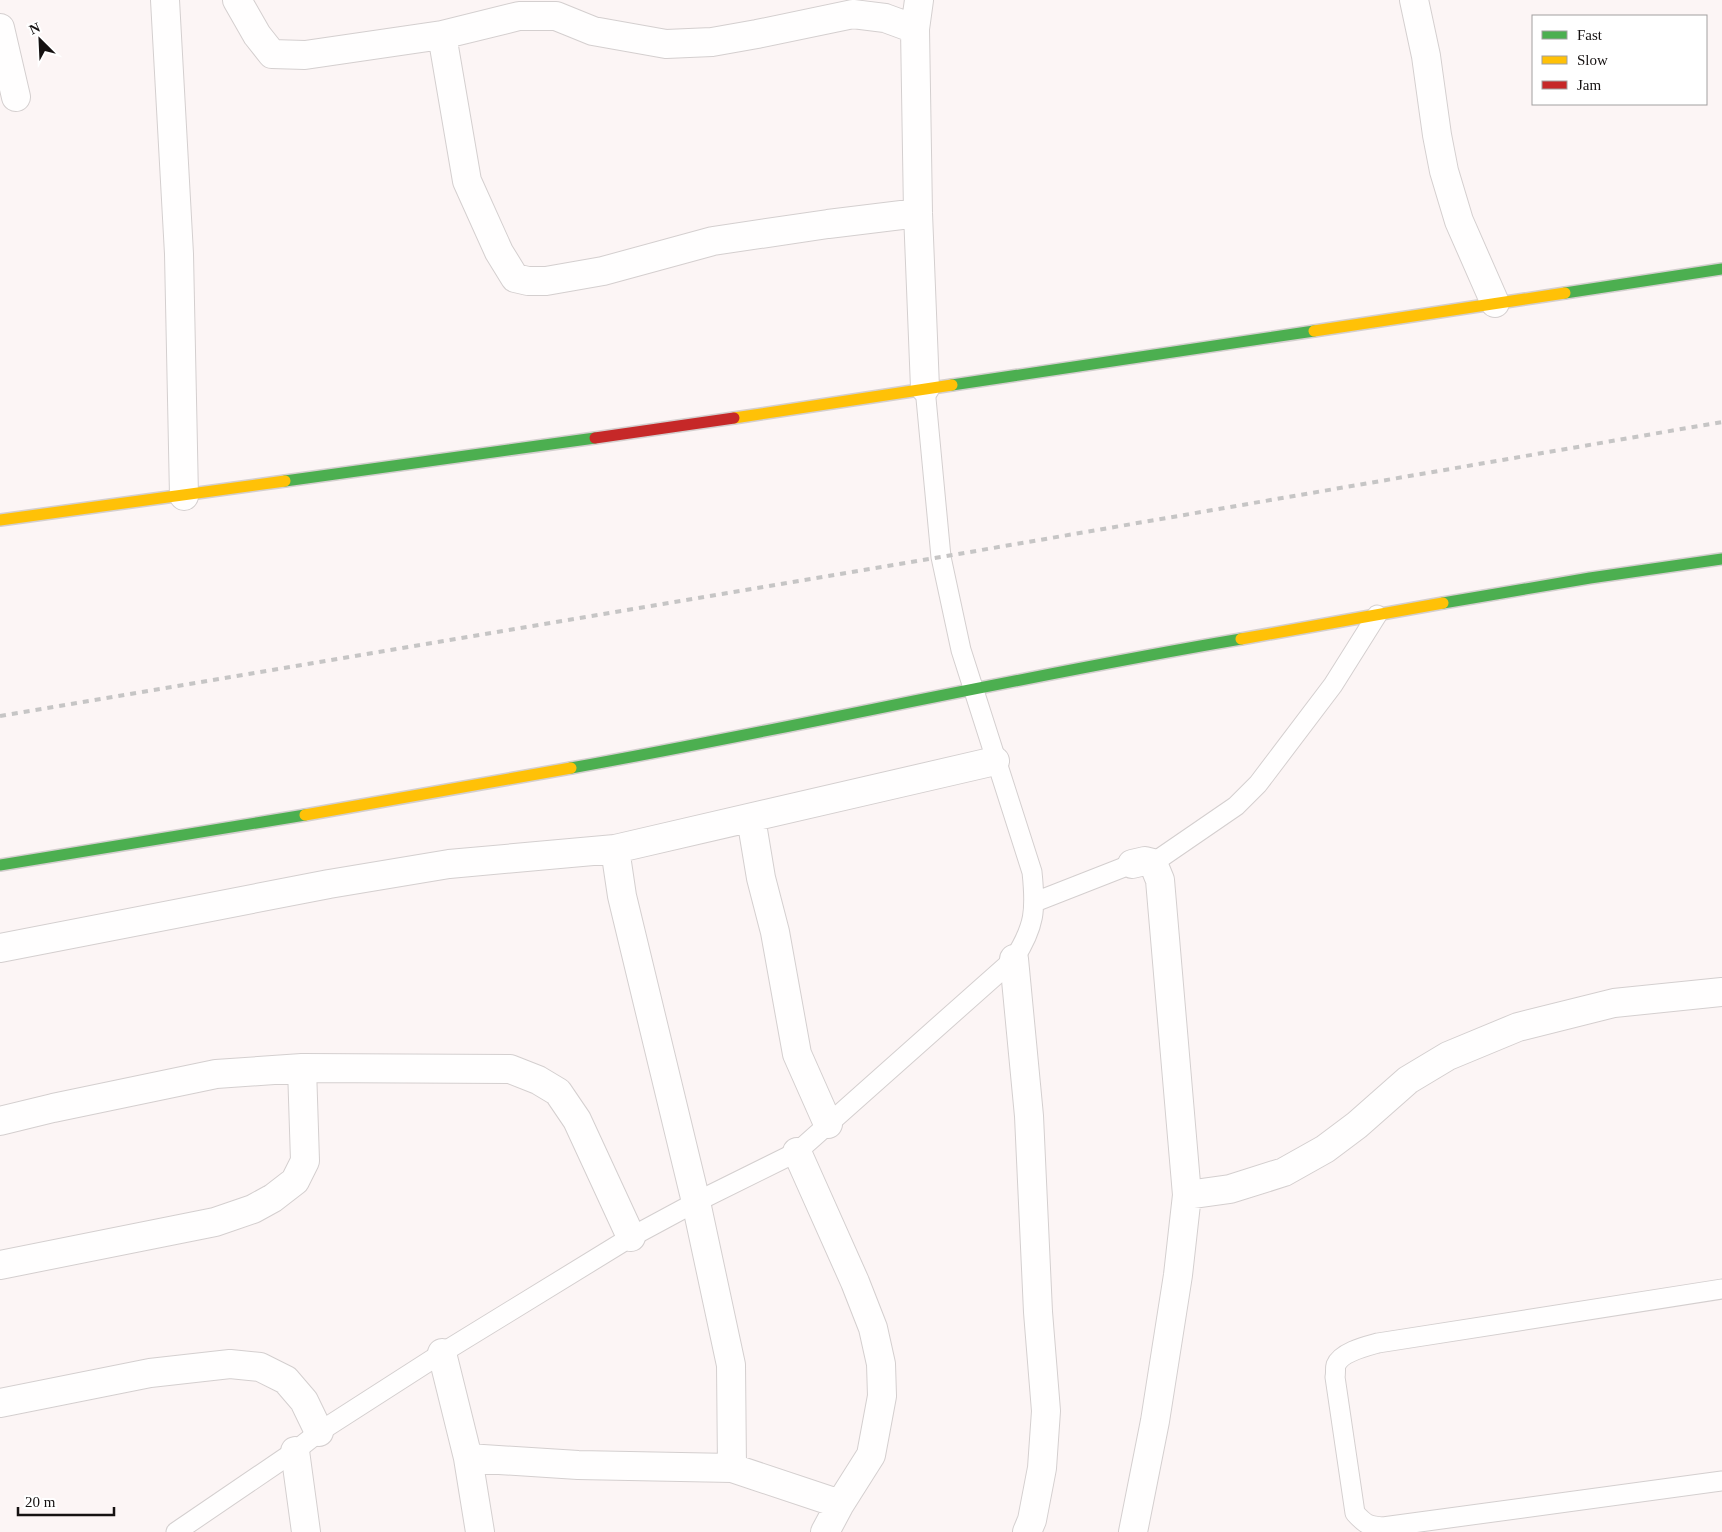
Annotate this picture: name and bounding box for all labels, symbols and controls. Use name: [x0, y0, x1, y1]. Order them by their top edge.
north arrow: [15, 15, 65, 65]
legend: [1532, 15, 1707, 105]
text: N: [27, 20, 43, 37]
text: Fast: [1577, 27, 1603, 43]
text: Slow: [1577, 52, 1608, 68]
text: Jam: [1577, 77, 1601, 93]
scale bar: [18, 1484, 114, 1516]
text: 20 m: [25, 1494, 56, 1510]

